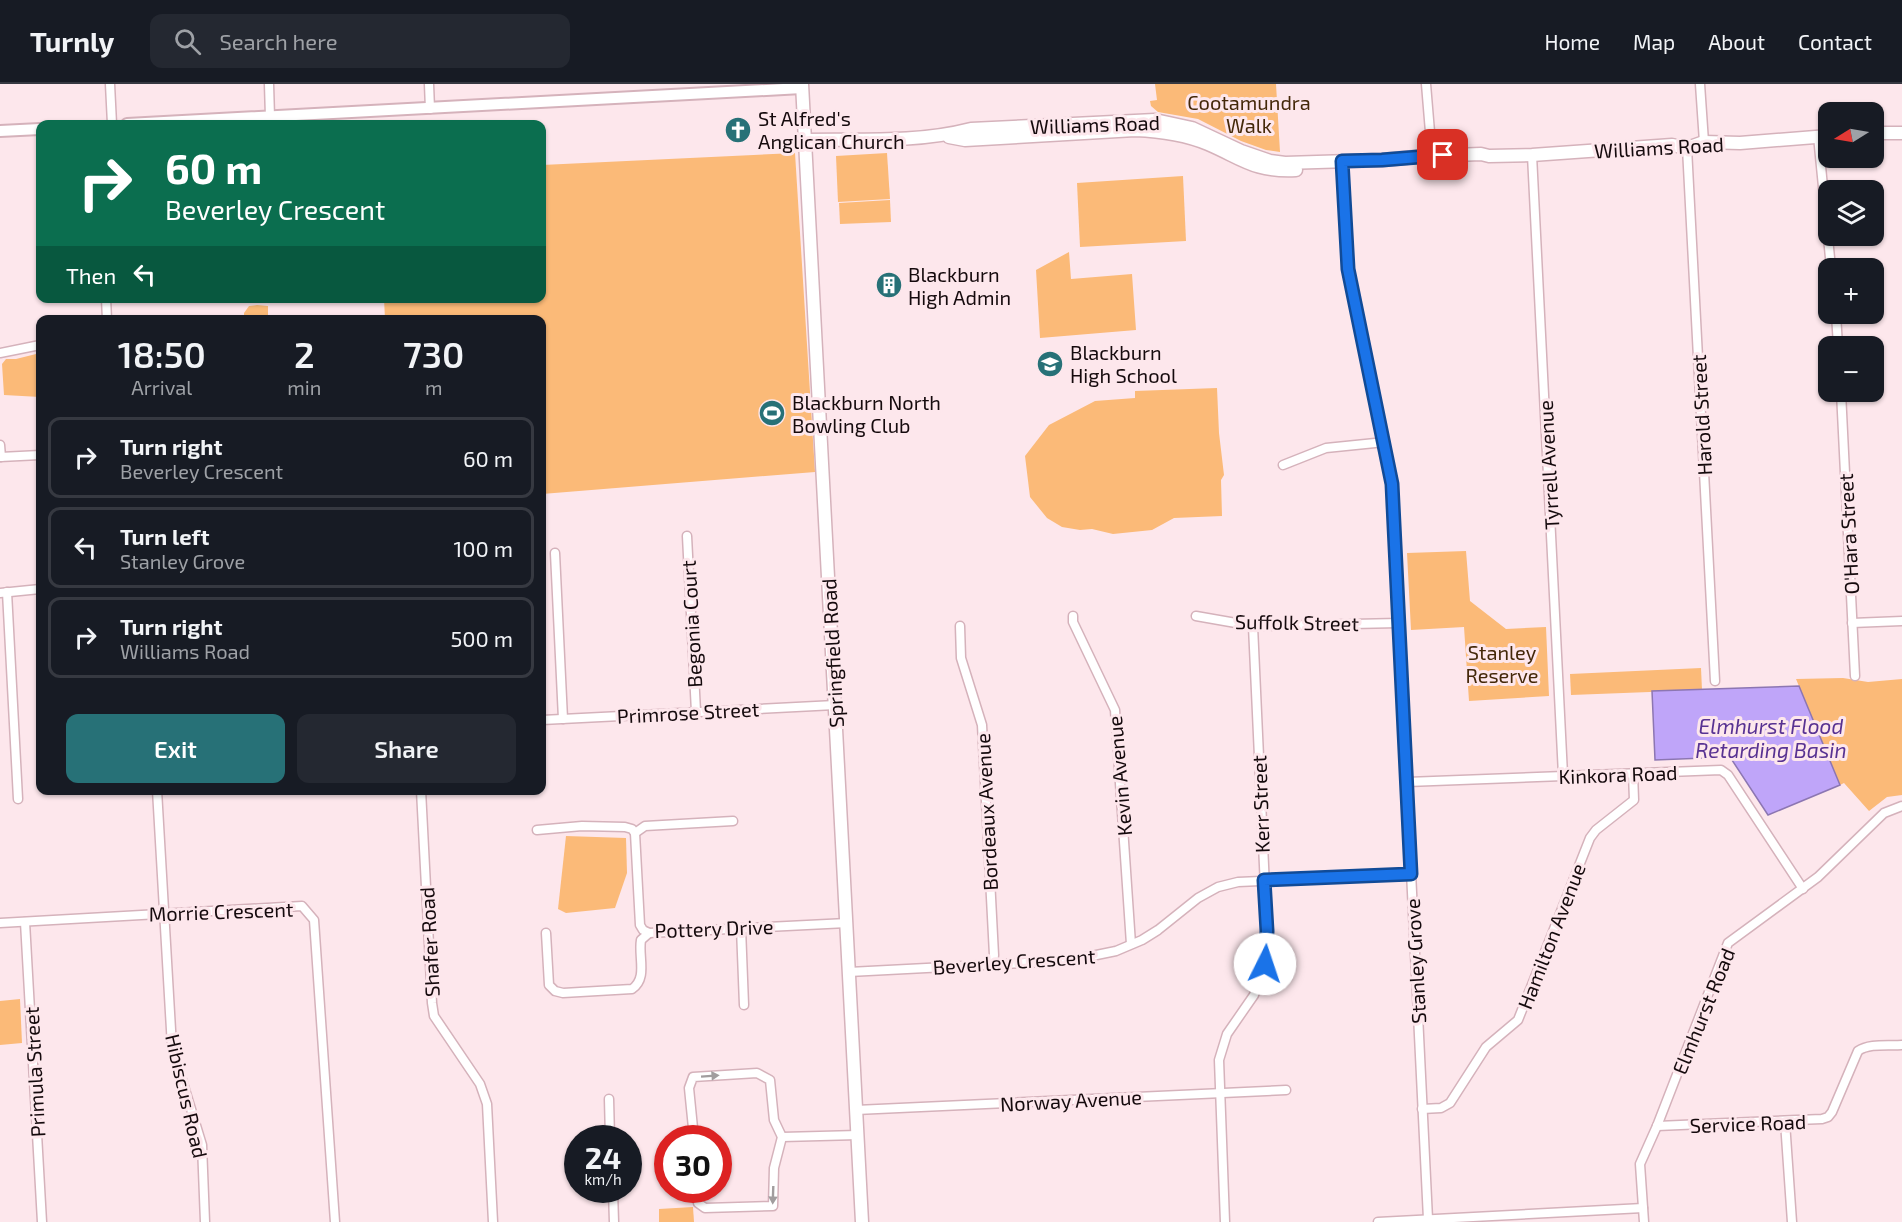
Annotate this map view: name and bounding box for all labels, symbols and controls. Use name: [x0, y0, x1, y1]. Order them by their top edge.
search box: [150, 14, 570, 68]
text: Turnly: [30, 24, 114, 58]
icon: search: [171, 25, 204, 58]
text: Search here: [219, 28, 338, 54]
text: Home: [1544, 29, 1600, 54]
text: Map: [1633, 29, 1675, 54]
text: About: [1708, 29, 1765, 54]
text: Contact: [1798, 29, 1872, 54]
park label: Cootamundra Walk: [1187, 90, 1311, 137]
north arrow: [1818, 102, 1884, 168]
map controls: [1818, 102, 1884, 402]
place label: St Alfred's Anglican Church: [758, 106, 905, 153]
street label: Williams Road: [1030, 110, 1160, 138]
church icon: St Alfred's Anglican Church: [723, 115, 753, 145]
pin: [1417, 129, 1468, 180]
street label: Williams Road: [1593, 132, 1725, 162]
icon: arrive: [1426, 138, 1459, 171]
text: 60 m: [165, 142, 262, 192]
icon: right: [66, 144, 144, 222]
button: layers: [1818, 180, 1884, 246]
text: Beverley Crescent: [165, 193, 385, 225]
icon: left: [128, 258, 161, 291]
button: +: [1818, 258, 1884, 324]
text: Then: [66, 262, 116, 288]
place label: Blackburn High Admin: [908, 262, 1011, 309]
building icon: Blackburn High Admin: [874, 270, 904, 300]
text: 18:50: [118, 332, 206, 375]
text: 2: [294, 332, 315, 375]
text: 730: [403, 332, 464, 375]
button: −: [1818, 336, 1884, 402]
place label: Blackburn High School: [1070, 340, 1177, 387]
school or university icon: Blackburn High School: [1035, 349, 1065, 379]
street label: Harold Street: [1686, 354, 1716, 476]
text: Arrival: [131, 375, 192, 399]
text: min: [287, 375, 321, 399]
text: m: [425, 375, 442, 399]
place label: Blackburn North Bowling Club: [792, 390, 941, 437]
sports icon: Blackburn North Bowling Club: [757, 398, 787, 428]
street label: Tyrrell Avenue: [1533, 400, 1563, 530]
text: Turn right: [120, 433, 222, 459]
icon: right: [69, 441, 102, 474]
text: 60 m: [463, 445, 513, 471]
text: Beverley Crescent: [120, 459, 283, 483]
street label: O'Hara Street: [1833, 473, 1863, 595]
text: Turn left: [120, 523, 209, 549]
icon: left: [69, 531, 102, 564]
text: 100 m: [454, 535, 513, 561]
text: Stanley Grove: [120, 549, 245, 573]
street label: Begonia Court: [676, 559, 706, 688]
street label: Springfield Road: [816, 578, 848, 728]
street label: Suffolk Street: [1235, 609, 1360, 635]
text: Turn right: [120, 613, 222, 639]
icon: right: [69, 621, 102, 654]
text: 500 m: [450, 625, 513, 651]
text: Williams Road: [120, 639, 250, 663]
park label: Stanley Reserve: [1465, 640, 1539, 687]
street label: Primrose Street: [616, 696, 760, 728]
water label: Elmhurst Flood Retarding Basin: [1695, 713, 1847, 762]
button: Exit: [66, 714, 285, 783]
button: Share: [297, 714, 516, 783]
street label: Kevin Avenue: [1102, 715, 1136, 837]
street label: Bordeaux Avenue: [970, 733, 1002, 891]
street label: Kerr Street: [1246, 754, 1274, 853]
street label: Kinkora Road: [1558, 760, 1678, 788]
street label: Hamilton Avenue: [1512, 860, 1590, 1012]
street label: Shafer Road: [414, 886, 444, 998]
street label: Morrie Crescent: [148, 896, 294, 926]
street label: Stanley Grove: [1400, 898, 1430, 1024]
street label: Pottery Drive: [654, 914, 774, 942]
position arrow: [1233, 932, 1297, 996]
street label: Beverley Crescent: [932, 943, 1097, 979]
street label: Elmhurst Road: [1667, 944, 1739, 1078]
street label: Primula Street: [19, 1006, 49, 1138]
street label: Hibiscus Road: [161, 1032, 213, 1160]
one-way arrow: [701, 1071, 720, 1081]
street label: Norway Avenue: [999, 1084, 1143, 1116]
street label: Service Road: [1689, 1109, 1807, 1137]
speed limit sign: 30: [654, 1125, 732, 1203]
text: 24: [585, 1139, 621, 1175]
text: km/h: [584, 1170, 622, 1188]
one-way arrow: [769, 1185, 778, 1204]

